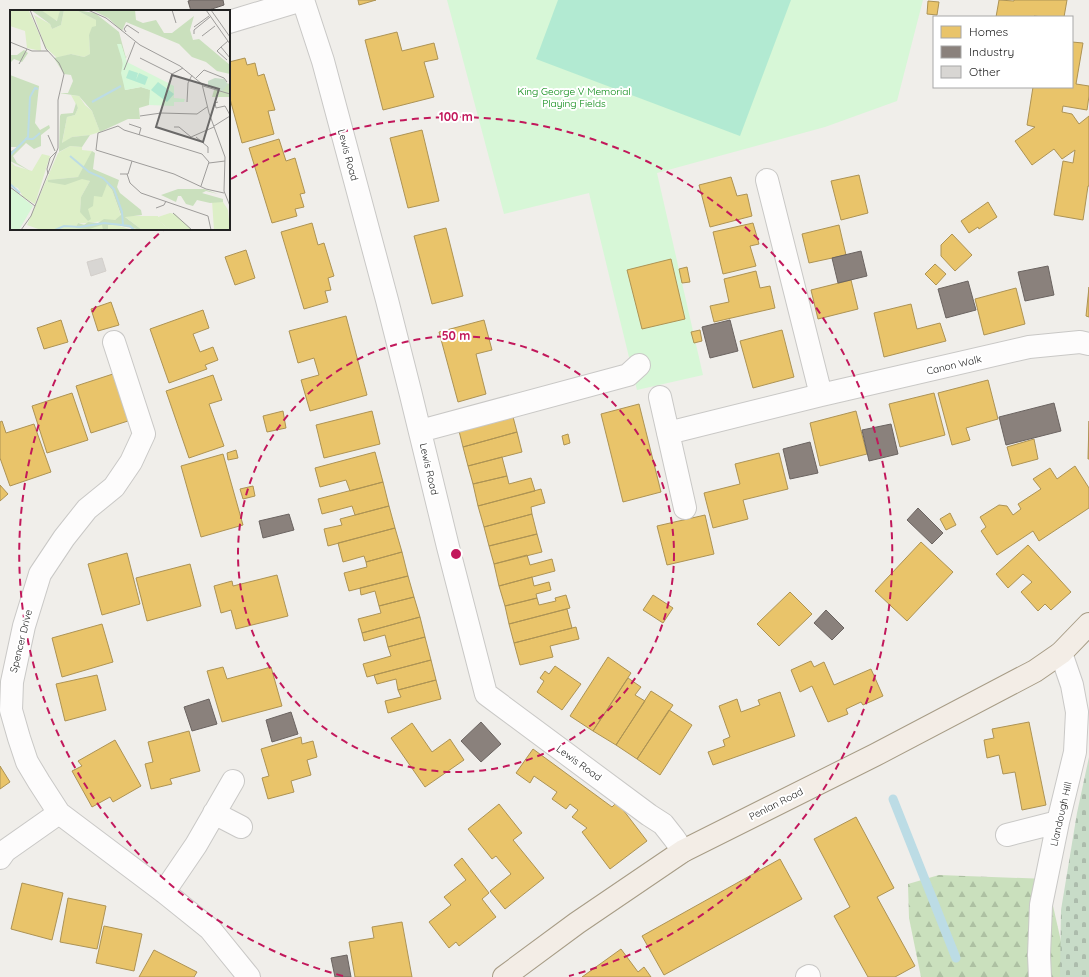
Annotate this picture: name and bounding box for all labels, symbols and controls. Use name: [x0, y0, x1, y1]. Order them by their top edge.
inset map: [10, 10, 230, 230]
legend: [933, 16, 1073, 88]
text: Homes: [969, 24, 1009, 39]
text: Industry: [969, 44, 1014, 59]
text: Other: [969, 64, 1001, 79]
park label: King George V Memorial Playing Fields: [517, 85, 631, 110]
text: 100 m: [439, 109, 473, 124]
street label: Lewis Road: [335, 128, 361, 182]
text: 50 m: [442, 328, 470, 343]
street label: Canon Walk: [925, 352, 983, 378]
street label: Lewis Road: [417, 442, 441, 496]
centre of rings: [449, 547, 463, 561]
street label: Spencer Drive: [7, 608, 35, 674]
street label: Lewis Road: [554, 742, 604, 784]
street label: Llandough Hill: [1047, 781, 1075, 847]
street label: Penlan Road: [747, 785, 805, 823]

